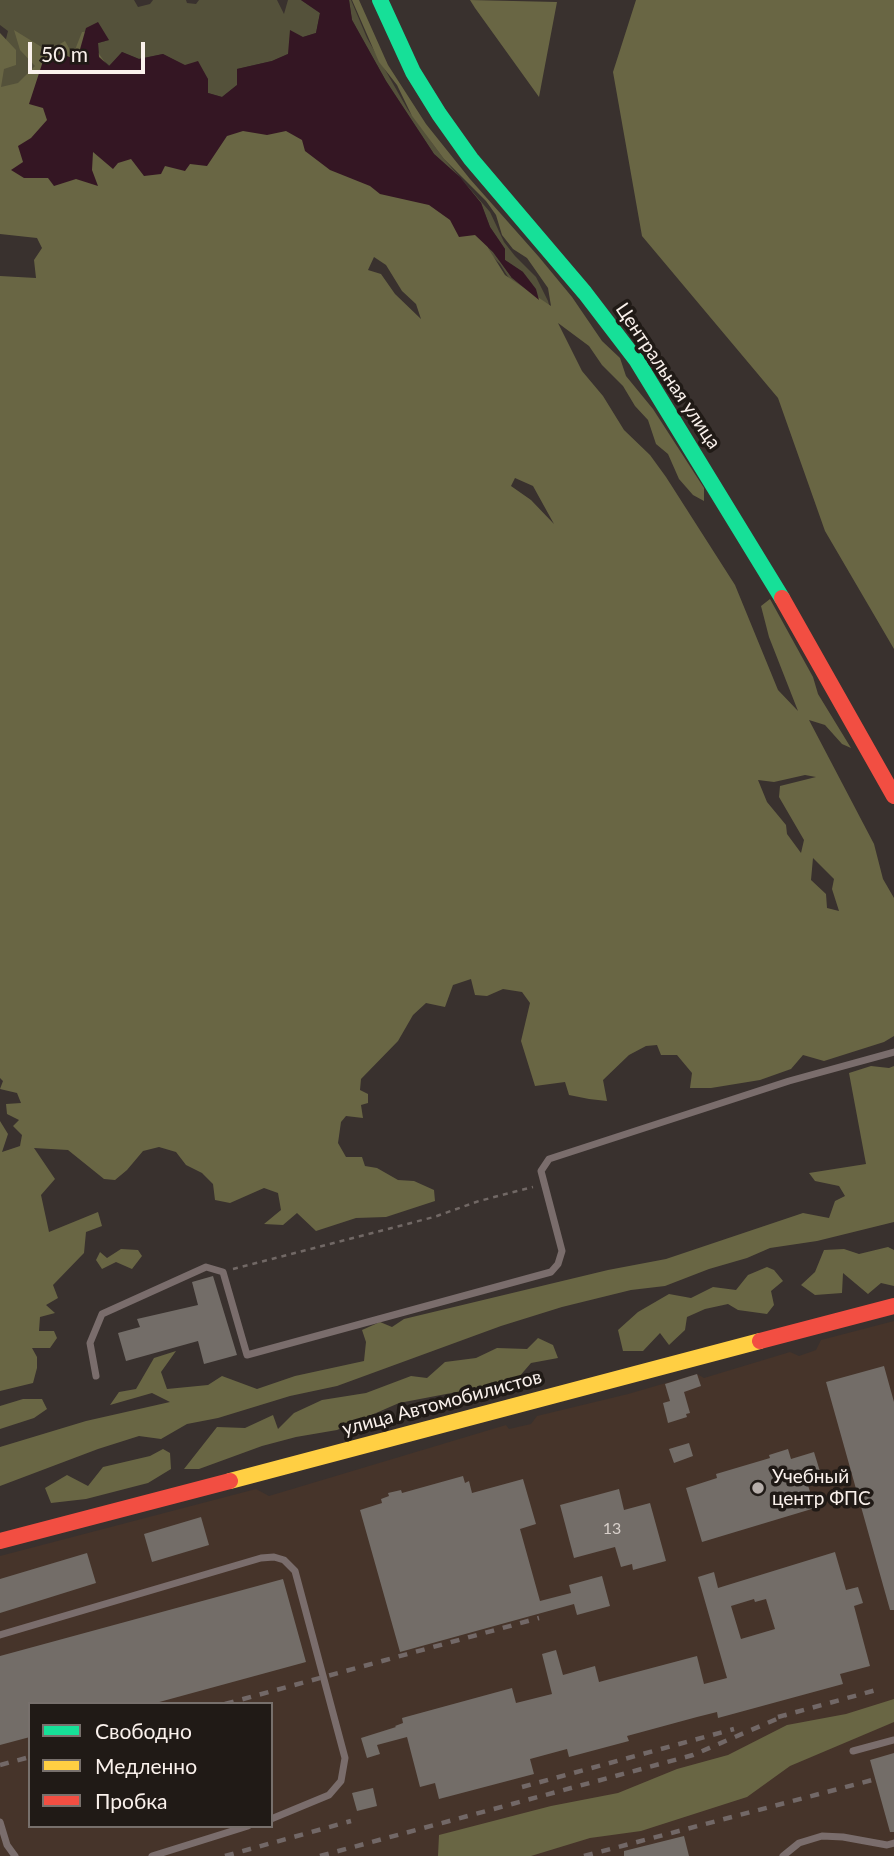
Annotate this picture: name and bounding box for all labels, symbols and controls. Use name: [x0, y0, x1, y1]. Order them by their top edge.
scale bar: [32, 28, 149, 72]
text: 50 m: [41, 41, 88, 66]
street label: Центральная улица: [611, 299, 725, 453]
street label: улица Автомобилистов: [340, 1365, 544, 1441]
place label: Учебный центр ФПС: [772, 1466, 871, 1510]
marker: Учебный центр ФПС: [750, 1480, 766, 1496]
house number: 13: [603, 1519, 621, 1539]
legend: [28, 1702, 273, 1828]
text: Свободно: [95, 1718, 192, 1743]
text: Медленно: [95, 1753, 197, 1778]
text: Пробка: [95, 1788, 168, 1813]

